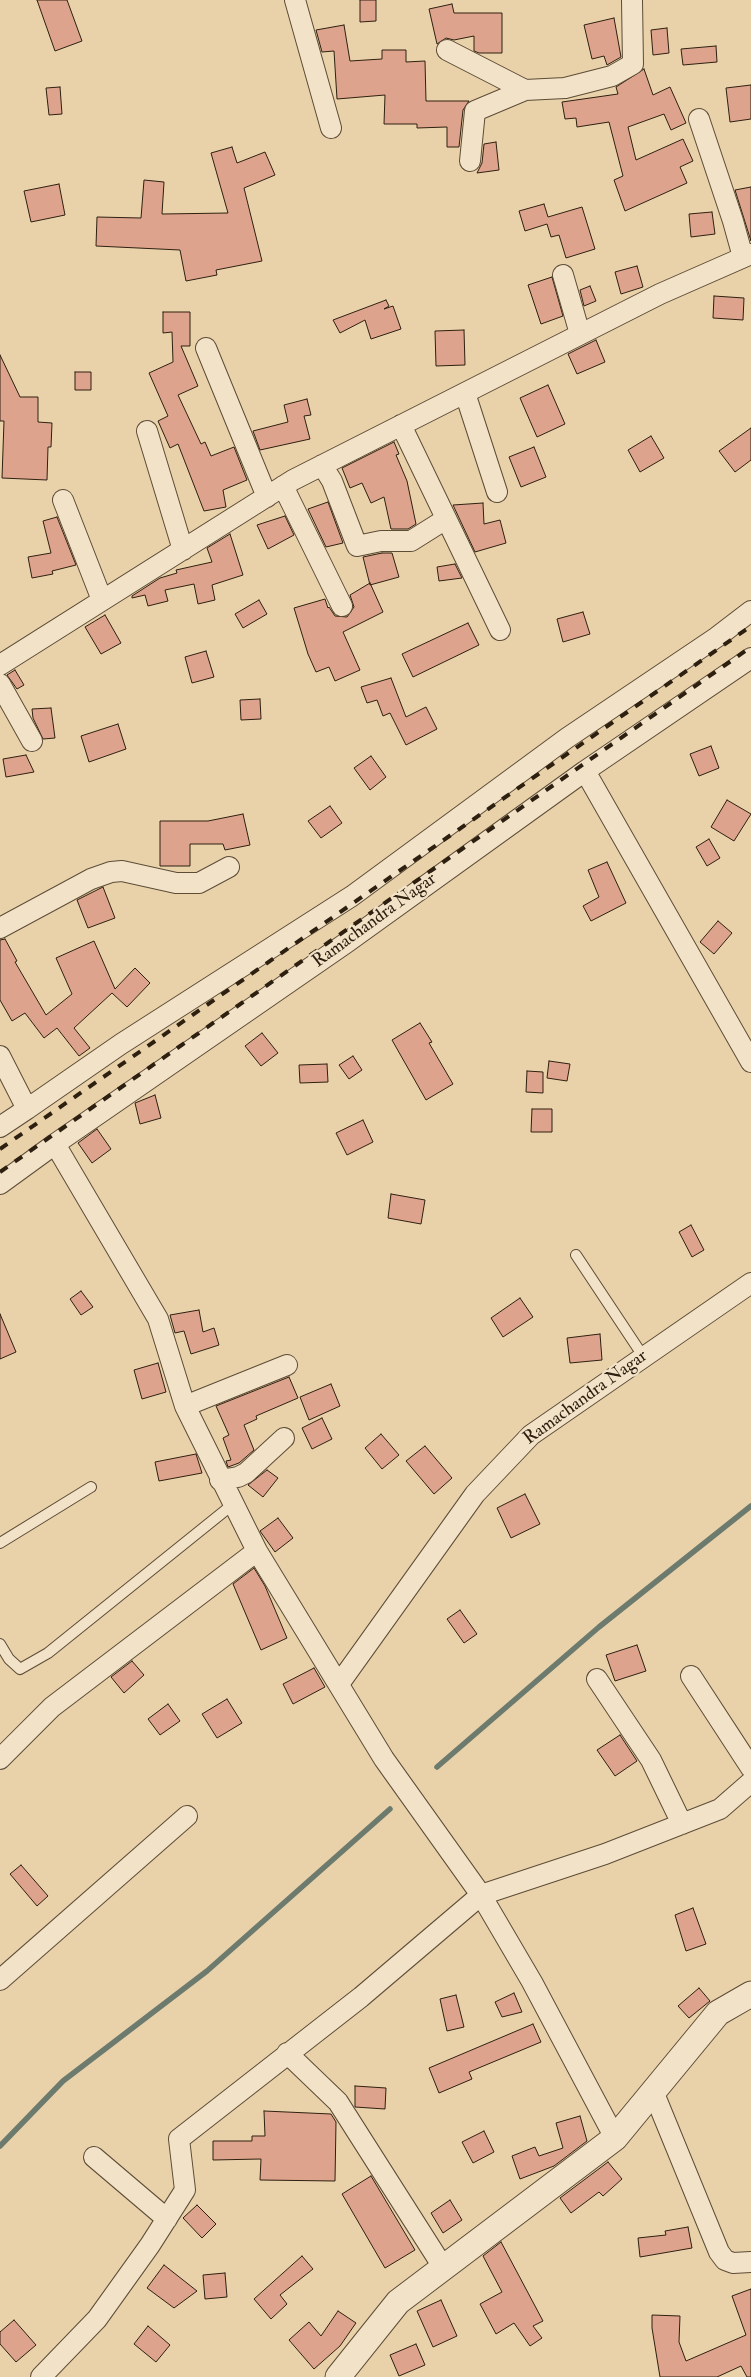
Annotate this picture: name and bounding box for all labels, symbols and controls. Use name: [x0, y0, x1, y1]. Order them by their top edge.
street label: Ramachandra Nagar: [309, 869, 441, 973]
street label: Ramachandra Nagar: [520, 1346, 652, 1450]

